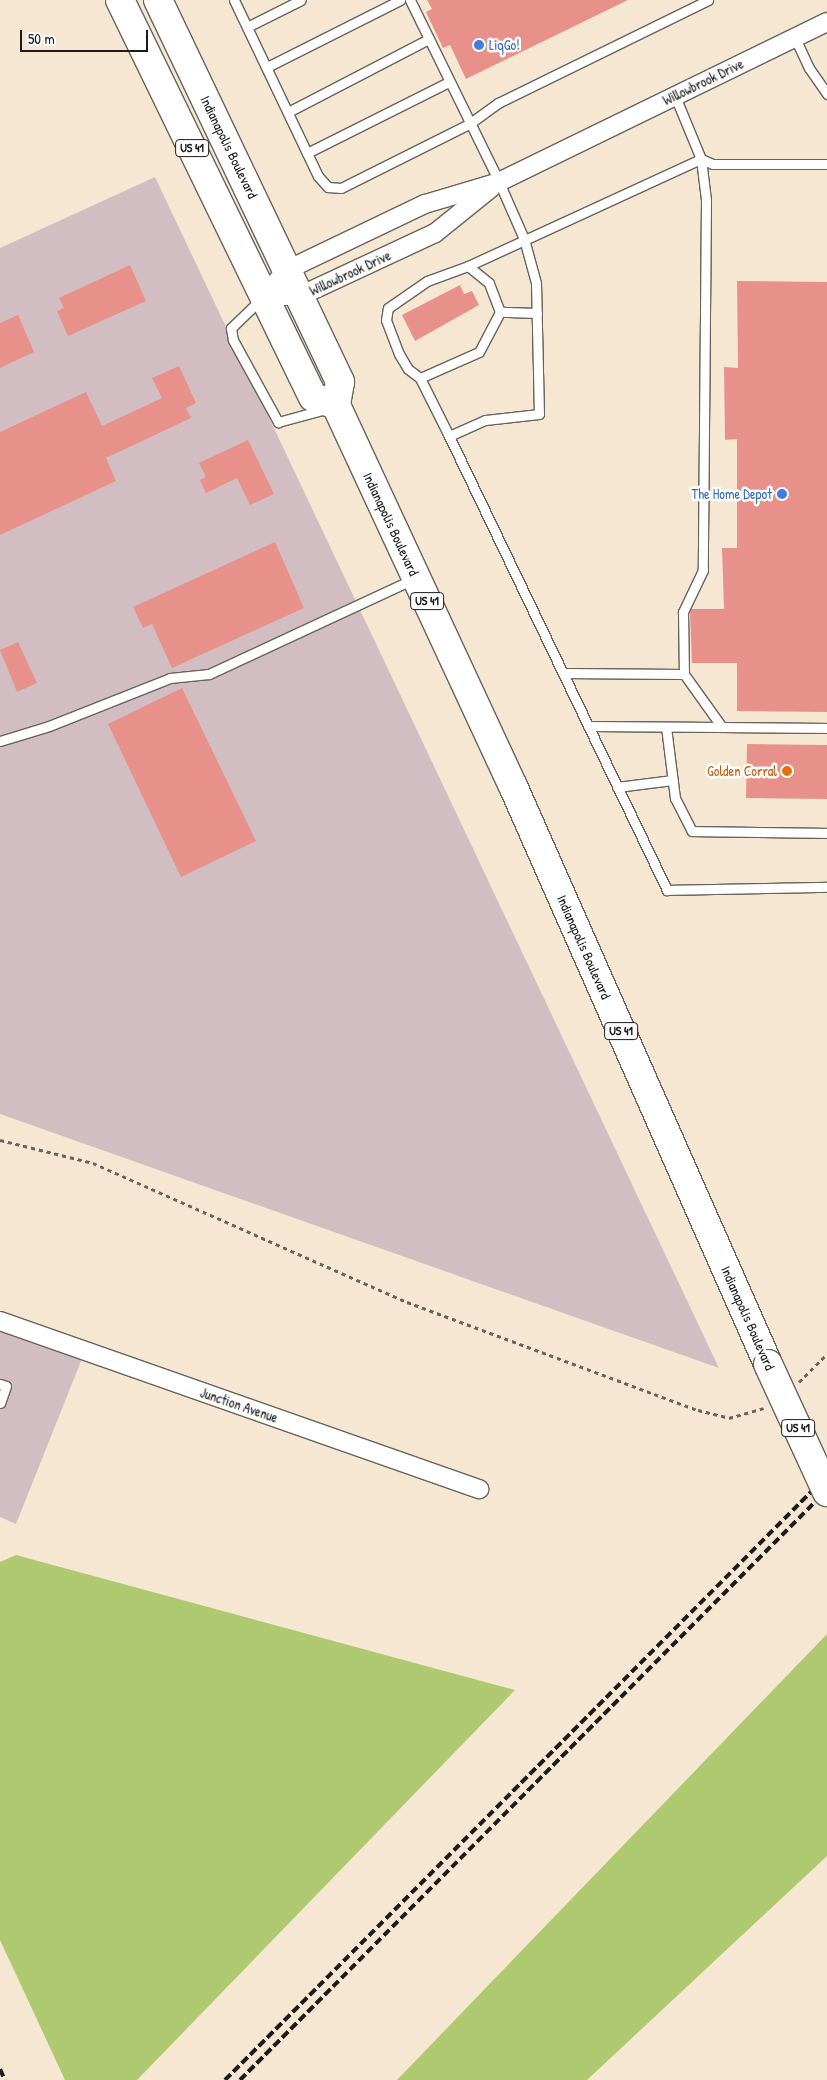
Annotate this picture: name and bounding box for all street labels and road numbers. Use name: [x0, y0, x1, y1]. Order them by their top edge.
street label: Willowbrook Drive: [660, 55, 746, 109]
street label: Indianapolis Boulevard: [197, 93, 261, 201]
road number: US 41: [174, 138, 210, 158]
street label: Willowbrook Drive: [307, 247, 393, 299]
street label: Indianapolis Boulevard: [360, 470, 422, 578]
road number: US 41: [410, 592, 444, 610]
street label: Indianapolis Boulevard: [554, 892, 614, 1002]
road number: US 41: [604, 1021, 638, 1040]
street label: Indianapolis Boulevard: [718, 1263, 778, 1373]
street label: Junction Avenue: [198, 1384, 280, 1426]
road number: US 41: [780, 1419, 816, 1438]

